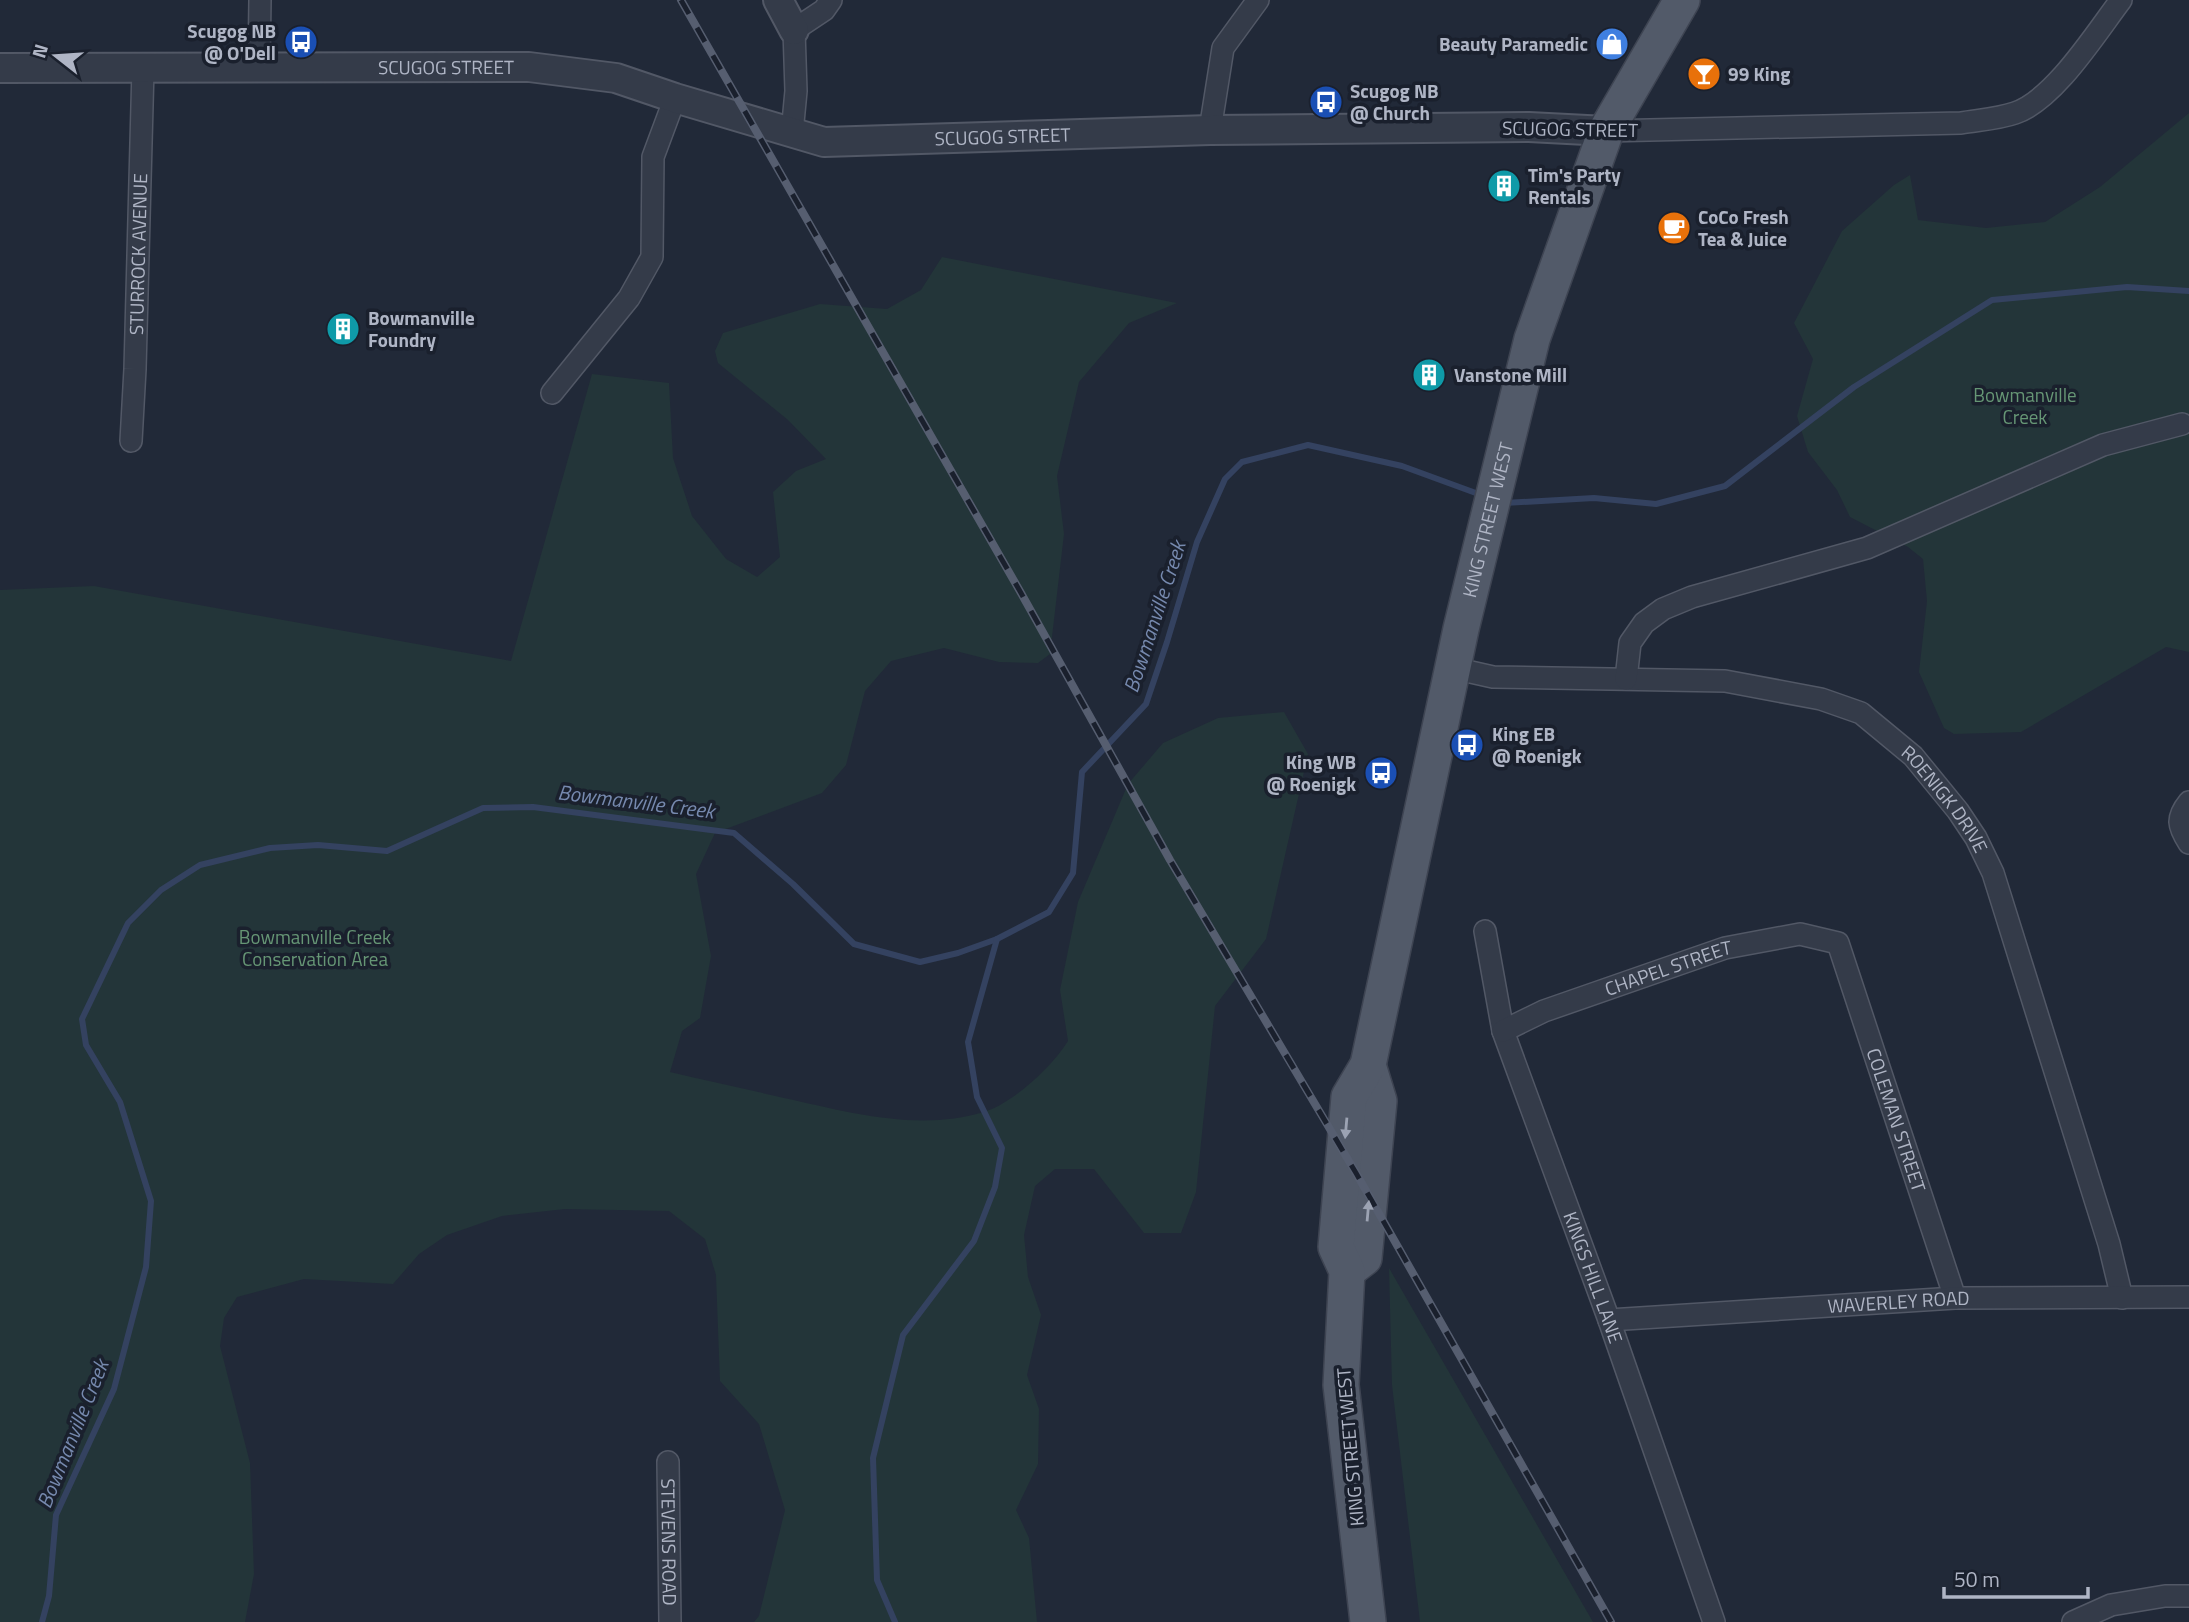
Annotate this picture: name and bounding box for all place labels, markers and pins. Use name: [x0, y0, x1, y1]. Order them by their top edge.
place label: Scugog NB @ O'Dell: [187, 16, 276, 67]
bus stop icon: Scugog NB @ O'Dell: [282, 23, 320, 61]
shop icon: Beauty Paramedic: [1593, 25, 1631, 63]
place label: Beauty Paramedic: [1439, 29, 1588, 58]
bar icon: 99 King: [1685, 55, 1723, 93]
place label: 99 King: [1728, 59, 1790, 88]
place label: Scugog NB @ Church: [1350, 76, 1439, 127]
bus stop icon: Scugog NB @ Church: [1307, 83, 1345, 121]
place label: Tim's Party Rentals: [1528, 160, 1621, 211]
building icon: Tim's Party Rentals: [1485, 167, 1523, 205]
place label: CoCo Fresh Tea & Juice: [1698, 202, 1789, 253]
cafe icon: CoCo Fresh Tea & Juice: [1655, 209, 1693, 247]
place label: Bowmanville Foundry: [368, 303, 475, 354]
building icon: Bowmanville Foundry: [324, 310, 362, 348]
building icon: Vanstone Mill: [1410, 356, 1448, 394]
place label: Vanstone Mill: [1454, 360, 1567, 389]
place label: King EB @ Roenigk: [1492, 719, 1582, 770]
bus stop icon: King EB @ Roenigk: [1448, 726, 1486, 764]
place label: King WB @ Roenigk: [1267, 747, 1356, 798]
bus stop icon: King WB @ Roenigk: [1362, 754, 1400, 792]

